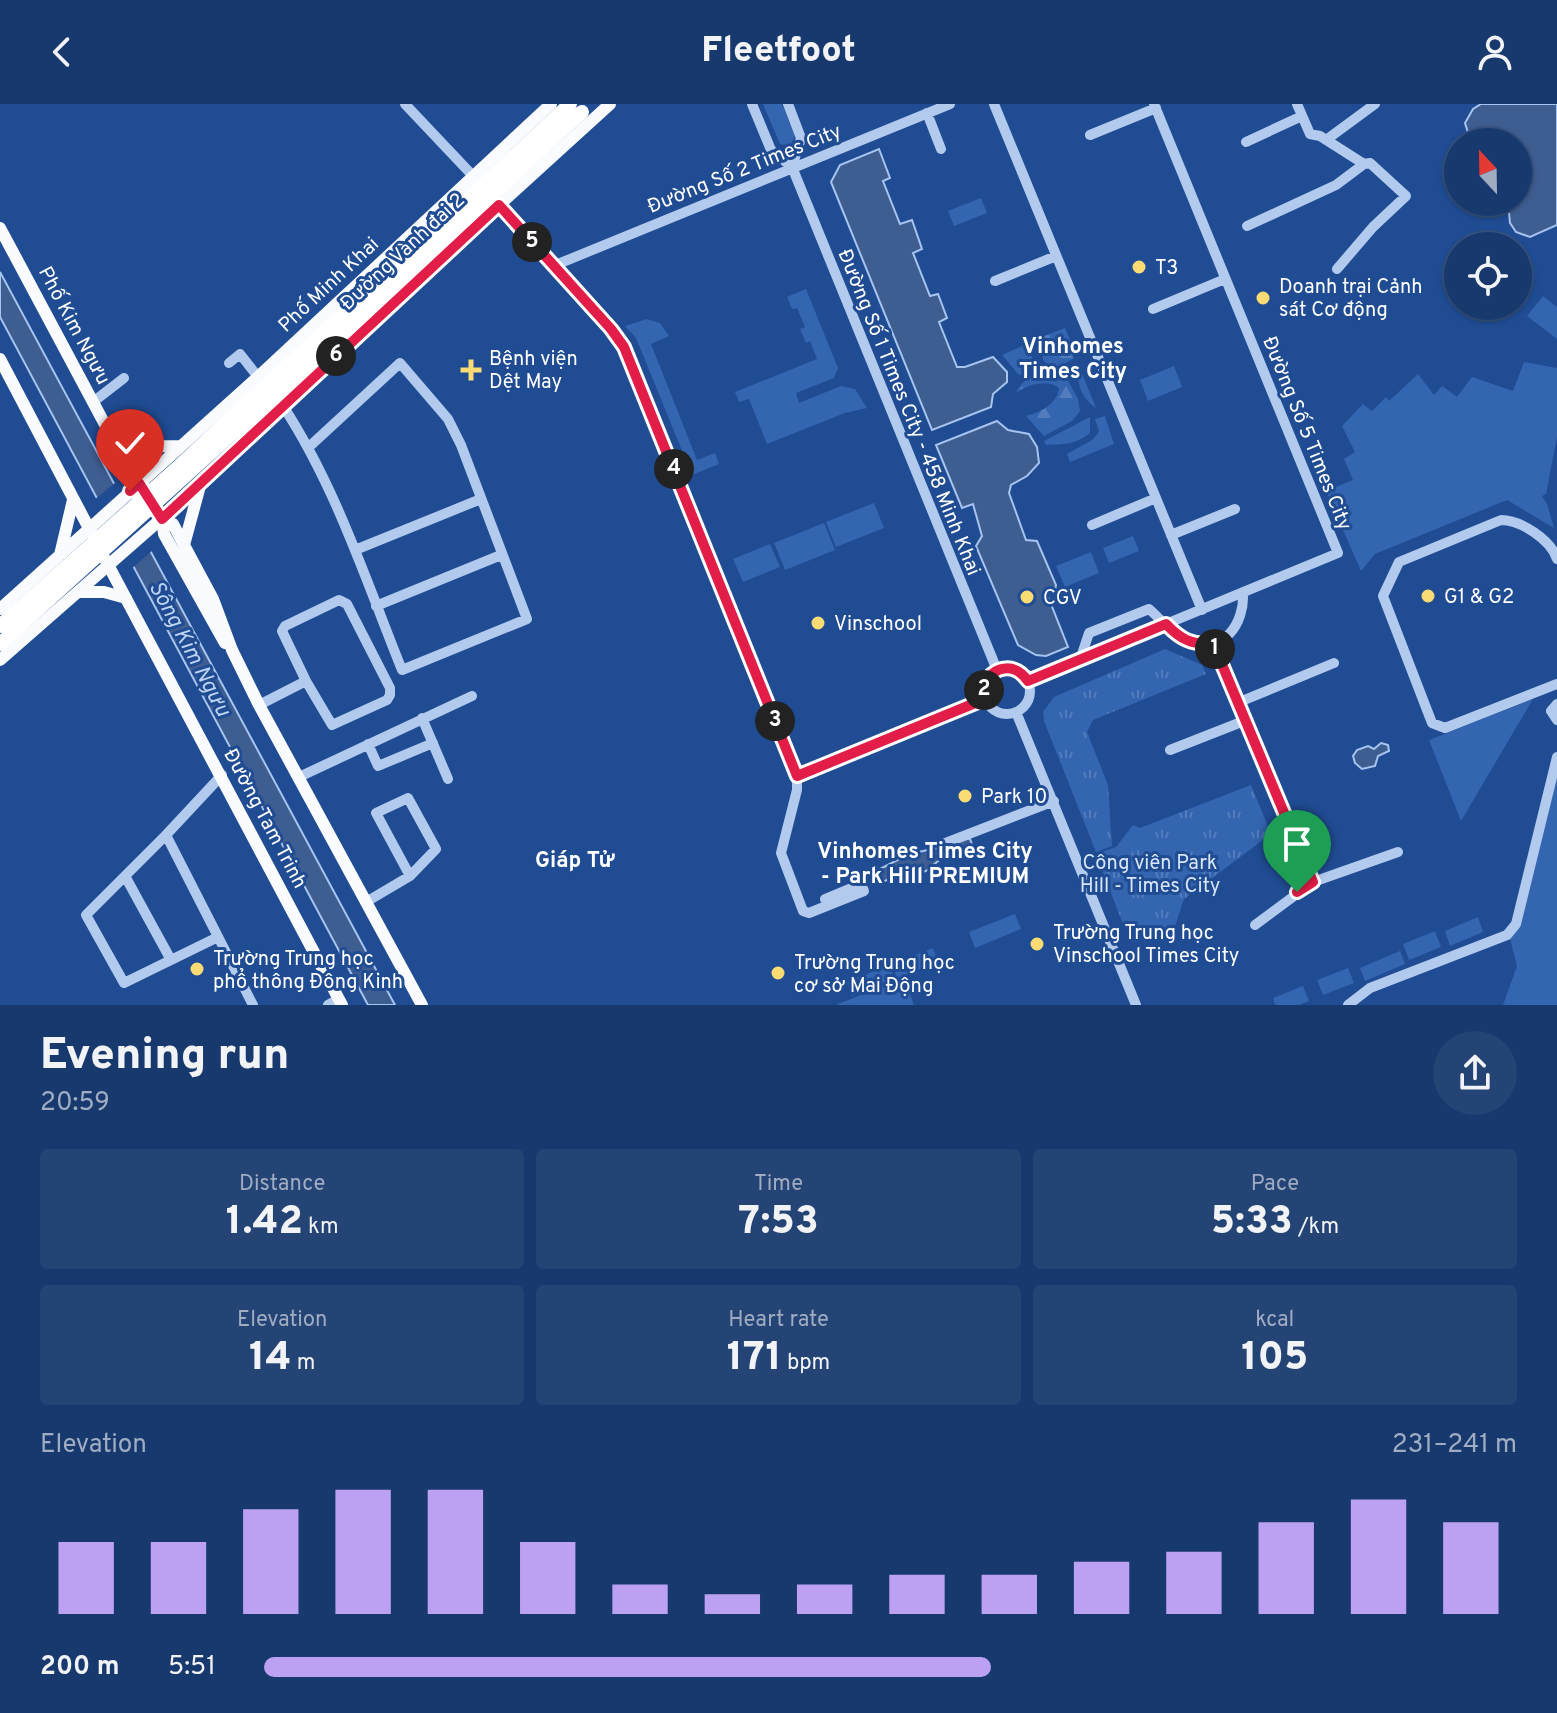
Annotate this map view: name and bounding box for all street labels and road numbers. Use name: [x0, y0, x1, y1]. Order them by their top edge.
street label: Đường Số 2 Times City: [644, 118, 845, 221]
street label: Đường Vành đai 2: [336, 188, 471, 317]
street label: Phố Minh Khai: [273, 231, 385, 339]
street label: Đường Số 1 Times City - 458 Minh Khai: [831, 245, 987, 580]
street label: Phố Kim Ngưu: [31, 262, 116, 390]
street label: Đường Số 5 Times City: [1255, 333, 1358, 535]
street label: Đường Tam Trinh: [216, 745, 312, 893]

